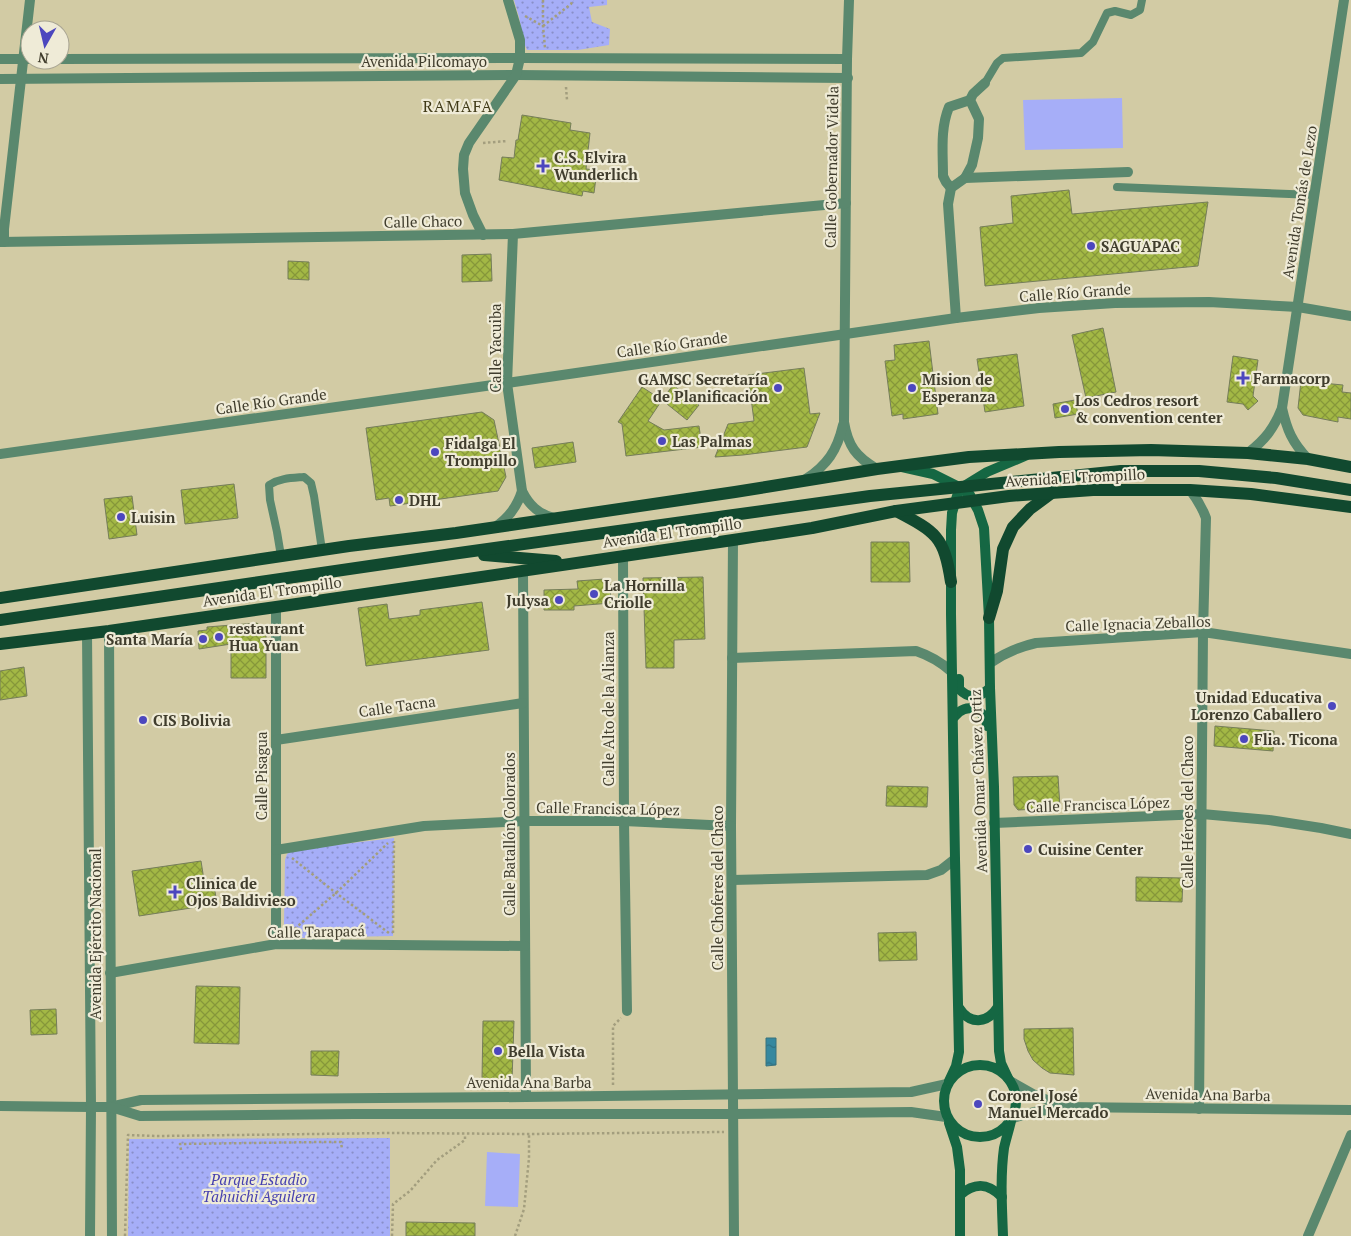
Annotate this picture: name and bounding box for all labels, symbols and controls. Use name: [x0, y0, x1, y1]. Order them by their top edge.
north arrow: [20, 20, 70, 70]
text: N: [36, 48, 50, 69]
street label: Avenida Pilcomayo: [361, 51, 487, 71]
street label: Calle Gobernador Videla: [820, 85, 842, 248]
district label: RAMAFA: [423, 95, 493, 117]
street label: Avenida Tomás de Lezo: [1277, 124, 1321, 280]
place label: C.S. Elvira Wunderlich: [554, 147, 638, 184]
marker: C.S. Elvira Wunderlich: [536, 159, 550, 173]
street label: Calle Chaco: [384, 210, 462, 232]
place label: SAGUAPAC: [1101, 236, 1180, 256]
marker: SAGUAPAC: [1085, 240, 1097, 252]
street label: Calle Río Grande: [1018, 278, 1132, 306]
street label: Calle Yacuiba: [485, 303, 505, 393]
street label: Calle Río Grande: [615, 326, 729, 362]
place label: Farmacorp: [1253, 368, 1330, 388]
place label: GAMSC Secretaría de Planificación: [638, 369, 769, 406]
place label: Mision de Esperanza: [922, 369, 996, 406]
marker: Farmacorp: [1237, 372, 1249, 384]
marker: GAMSC Secretaría de Planificación: [772, 382, 784, 394]
marker: Mision de Esperanza: [906, 382, 918, 394]
street label: Calle Río Grande: [214, 383, 328, 419]
place label: Los Cedros resort & convention center: [1075, 390, 1223, 427]
marker: Los Cedros resort & convention center: [1059, 403, 1071, 415]
place label: Las Palmas: [672, 431, 752, 451]
place label: Fidalga El Trompillo: [445, 433, 517, 470]
marker: Las Palmas: [656, 435, 668, 447]
marker: Fidalga El Trompillo: [429, 446, 441, 458]
street label: Avenida El Trompillo: [1005, 463, 1145, 491]
place label: DHL: [409, 490, 441, 510]
marker: DHL: [393, 494, 405, 506]
place label: Luisin: [131, 507, 176, 527]
marker: Luisin: [115, 511, 127, 523]
street label: Avenida El Trompillo: [601, 512, 743, 552]
street label: Avenida El Trompillo: [201, 571, 343, 611]
place label: La Hornilla Criolle: [604, 575, 686, 612]
marker: La Hornilla Criolle: [588, 588, 600, 600]
place label: Julysa: [506, 590, 550, 610]
marker: Julysa: [553, 594, 565, 606]
street label: Calle Ignacia Zeballos: [1065, 610, 1211, 636]
place label: restaurant Hua Yuan: [229, 618, 304, 655]
place label: Santa María: [106, 629, 194, 649]
marker: restaurant Hua Yuan: [213, 631, 225, 643]
street label: Calle Alto de la Alianza: [598, 631, 618, 787]
marker: Santa María: [197, 633, 209, 645]
place label: Unidad Educativa Lorenzo Caballero: [1191, 687, 1323, 724]
street label: Avenida Omar Chávez Ortiz: [965, 689, 991, 873]
street label: Calle Tacna: [357, 691, 437, 721]
marker: Unidad Educativa Lorenzo Caballero: [1326, 700, 1338, 712]
place label: CIS Bolivia: [153, 710, 231, 730]
marker: CIS Bolivia: [137, 714, 149, 726]
place label: Flia. Ticona: [1254, 729, 1338, 749]
street label: Calle Pisagua: [251, 731, 271, 821]
marker: Flia. Ticona: [1238, 733, 1250, 745]
street label: Calle Héroes del Chaco: [1177, 736, 1197, 888]
street label: Calle Batallón Colorados: [499, 752, 519, 916]
street label: Calle Francisca López: [1026, 791, 1170, 817]
street label: Calle Francisca López: [536, 797, 680, 819]
street label: Calle Choferes del Chaco: [707, 805, 727, 971]
place label: Cuisine Center: [1038, 839, 1144, 859]
marker: Cuisine Center: [1022, 843, 1034, 855]
street label: Avenida Ejército Nacional: [85, 848, 105, 1020]
place label: Clinica de Ojos Baldivieso: [186, 873, 296, 910]
marker: Clinica de Ojos Baldivieso: [168, 885, 182, 899]
street label: Calle Tarapacá: [267, 920, 366, 942]
place label: Bella Vista: [508, 1041, 586, 1061]
marker: Bella Vista: [492, 1045, 504, 1057]
street label: Avenida Ana Barba: [466, 1072, 592, 1092]
street label: Avenida Ana Barba: [1145, 1083, 1271, 1105]
place label: Coronel José Manuel Mercado: [988, 1085, 1108, 1122]
marker: Coronel José Manuel Mercado: [972, 1098, 984, 1110]
park label: Parque Estadio Tahuichi Aguilera: [202, 1169, 316, 1206]

